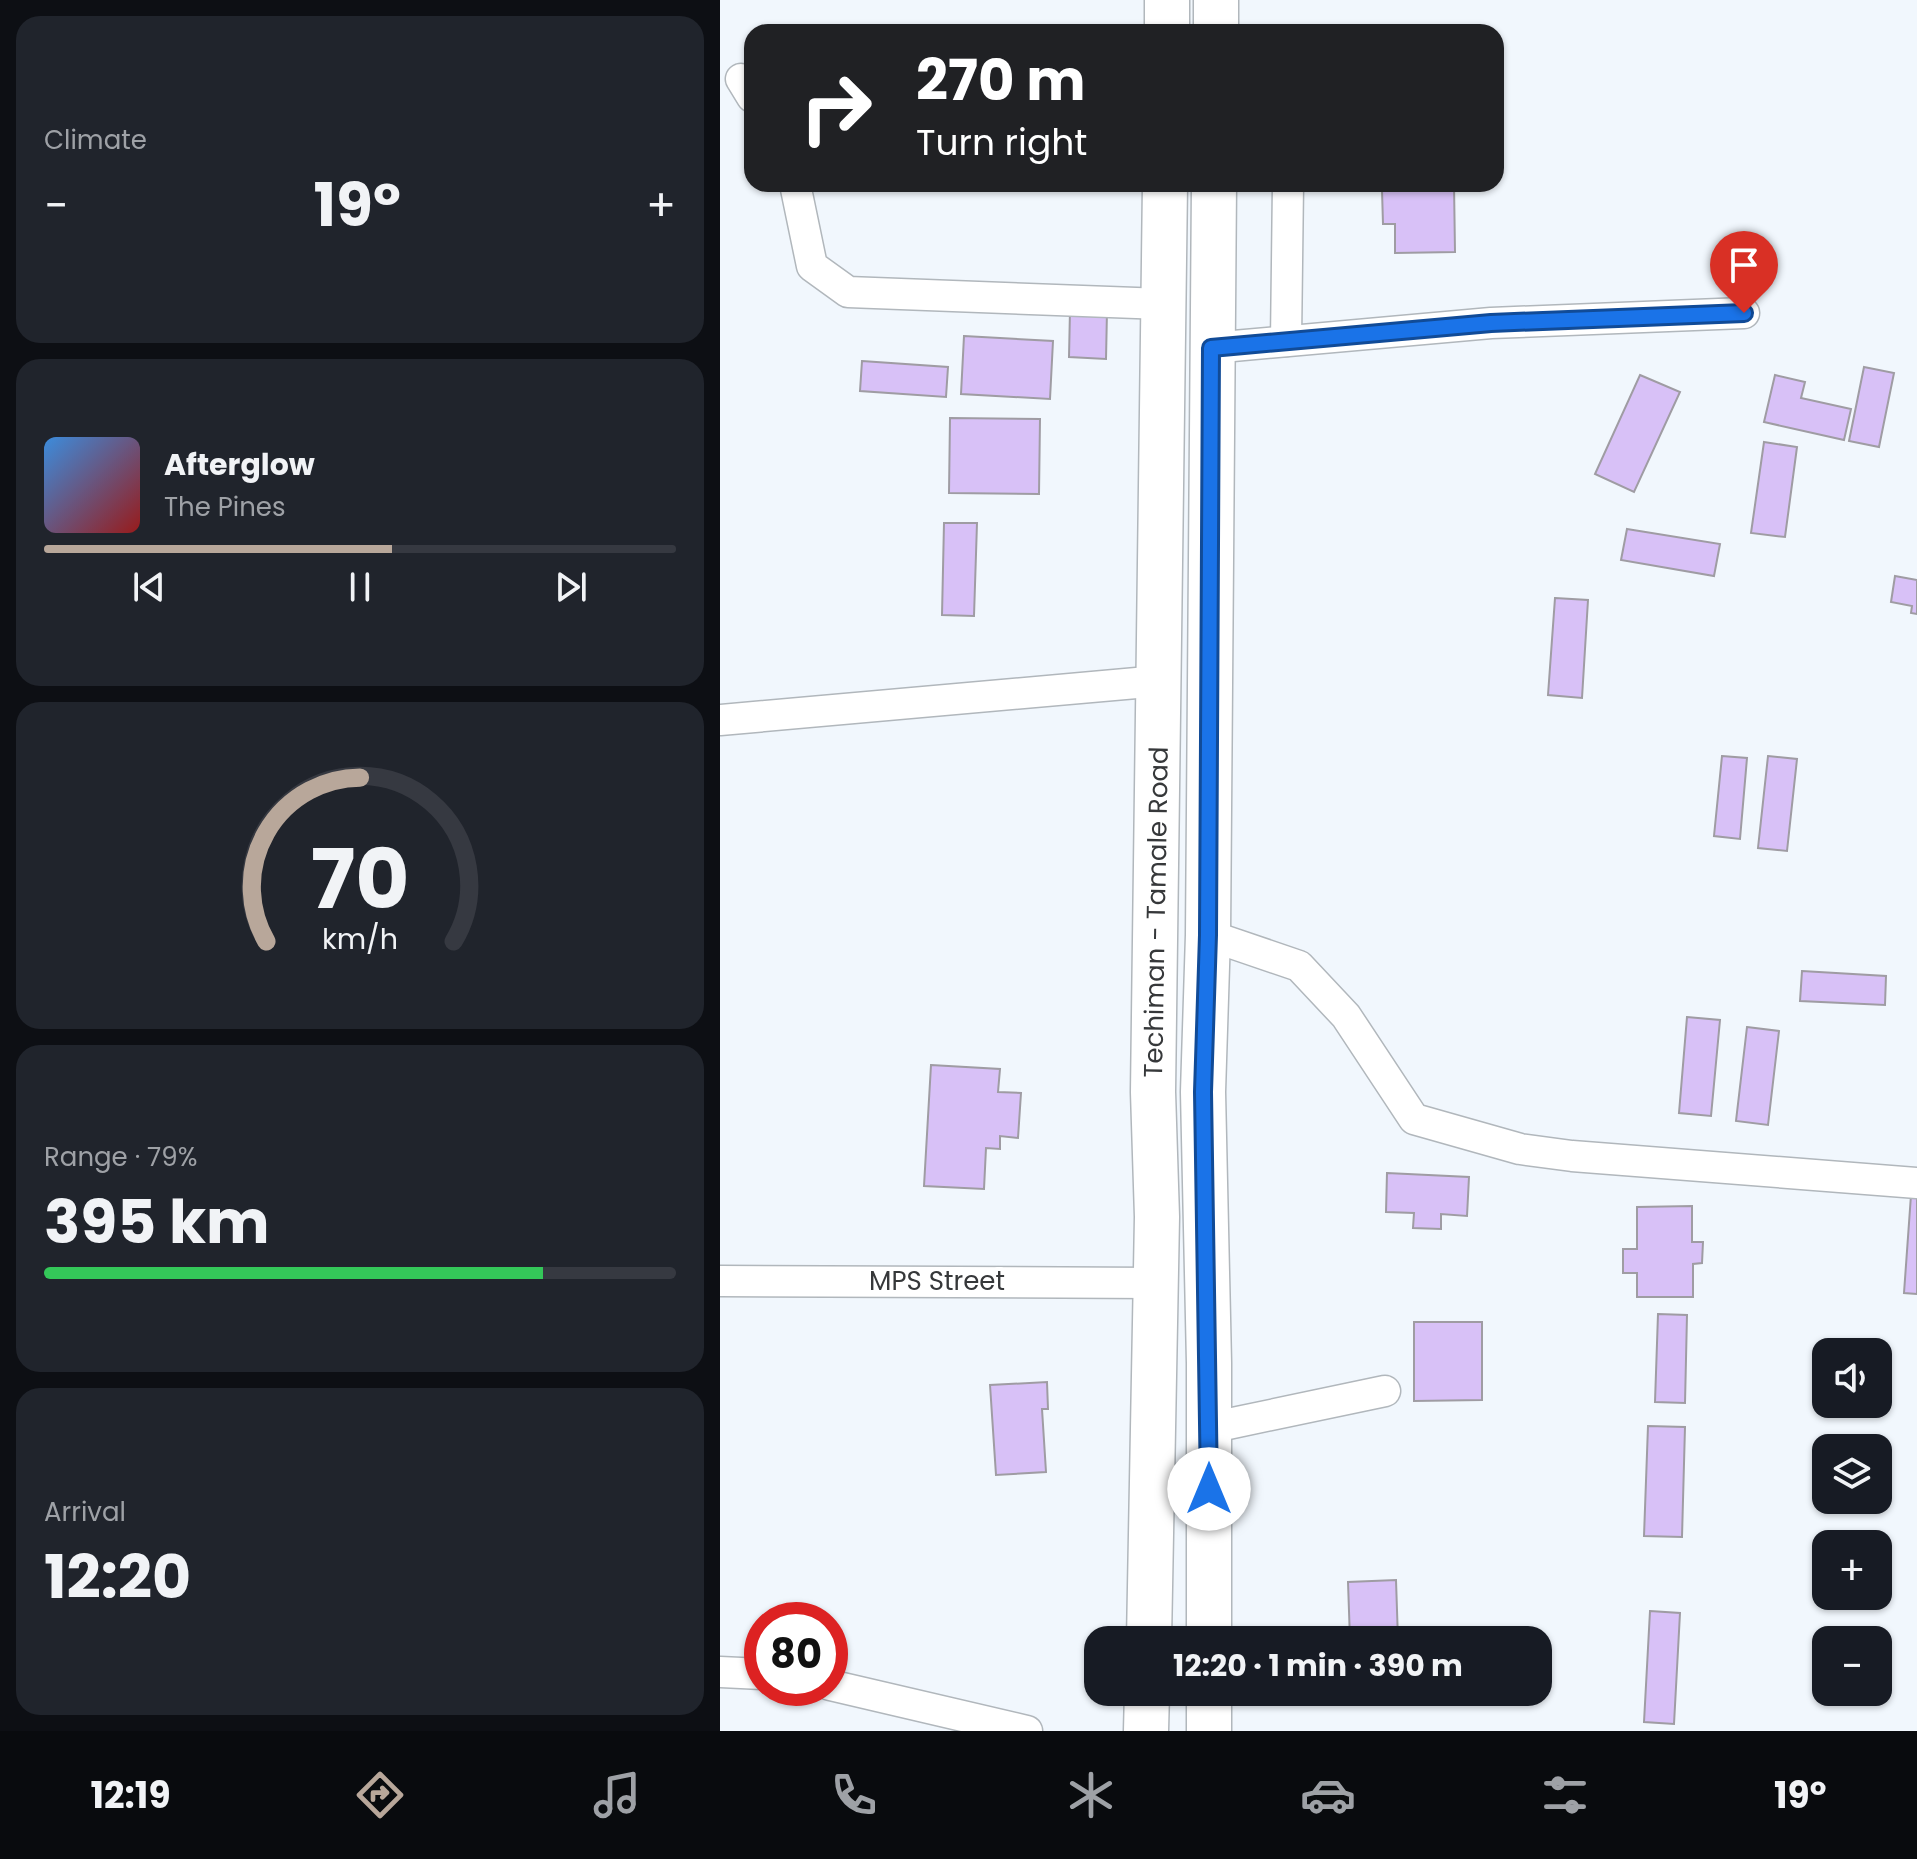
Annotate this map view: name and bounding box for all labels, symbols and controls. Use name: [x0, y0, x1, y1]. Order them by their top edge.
text: 270 m: [916, 41, 1086, 120]
icon: right: [784, 56, 888, 160]
text: Turn right: [916, 117, 1087, 168]
text: Climate: [44, 122, 147, 158]
text: 19°: [313, 163, 401, 247]
text: −: [44, 175, 68, 236]
text: +: [646, 175, 676, 236]
pin: [1710, 231, 1778, 313]
icon: arrive: [1722, 243, 1766, 287]
text: Afterglow: [164, 443, 315, 486]
text: The Pines: [164, 489, 286, 525]
icon: previous: [127, 565, 171, 609]
icon: pause: [338, 565, 382, 609]
icon: next: [549, 565, 593, 609]
street label: Techiman - Tamale Road: [1135, 746, 1177, 1078]
text: 70: [311, 820, 409, 936]
text: km/h: [322, 919, 398, 959]
text: Range · 79%: [44, 1139, 197, 1175]
text: 395 km: [44, 1180, 270, 1264]
street label: MPS Street: [869, 1263, 1005, 1299]
map controls: [1812, 1338, 1892, 1706]
button: sound: [1812, 1338, 1892, 1418]
button: layers: [1812, 1434, 1892, 1514]
position arrow: [1167, 1447, 1251, 1531]
text: Arrival: [44, 1494, 126, 1530]
button: +: [1812, 1530, 1892, 1610]
text: 12:20: [44, 1535, 191, 1619]
speed limit sign: 80: [744, 1602, 848, 1706]
button: −: [1812, 1626, 1892, 1706]
text: 12:20 · 1 min · 390 m: [1173, 1644, 1463, 1687]
icon: directions: [352, 1767, 408, 1823]
icon: music: [589, 1767, 645, 1823]
icon: phone: [826, 1767, 882, 1823]
icon: climate: [1063, 1767, 1119, 1823]
icon: car: [1300, 1767, 1356, 1823]
icon: filters: [1537, 1767, 1593, 1823]
text: 12:19: [91, 1770, 171, 1821]
text: 19°: [1774, 1770, 1826, 1821]

